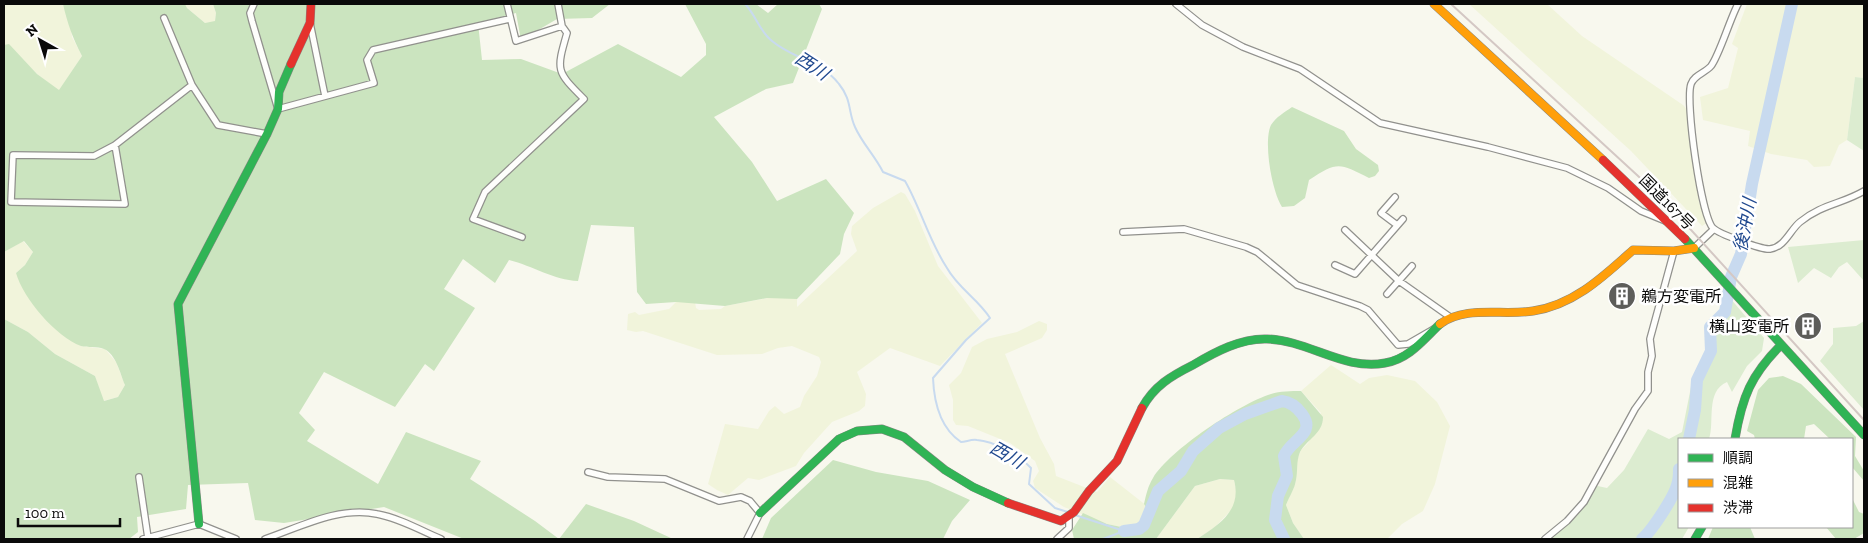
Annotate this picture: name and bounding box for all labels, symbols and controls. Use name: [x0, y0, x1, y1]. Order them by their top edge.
north arrow: [15, 15, 65, 65]
text: N: [23, 20, 42, 40]
water label: 西川: [791, 47, 835, 86]
street label: 国道167号: [1635, 170, 1699, 234]
water label: 後沖川: [1729, 194, 1761, 254]
building icon: 鵜方変電所: [1607, 281, 1637, 311]
place label: 鵜方変電所: [1641, 287, 1721, 306]
building icon: 横山変電所: [1793, 311, 1823, 341]
place label: 横山変電所: [1709, 317, 1789, 336]
water label: 西川: [986, 436, 1030, 475]
legend: [1678, 438, 1853, 528]
text: 順調: [1723, 449, 1753, 467]
text: 混雑: [1723, 474, 1753, 492]
scale bar: [18, 496, 120, 528]
text: 渋滞: [1723, 499, 1753, 517]
text: 100 m: [25, 504, 64, 522]

